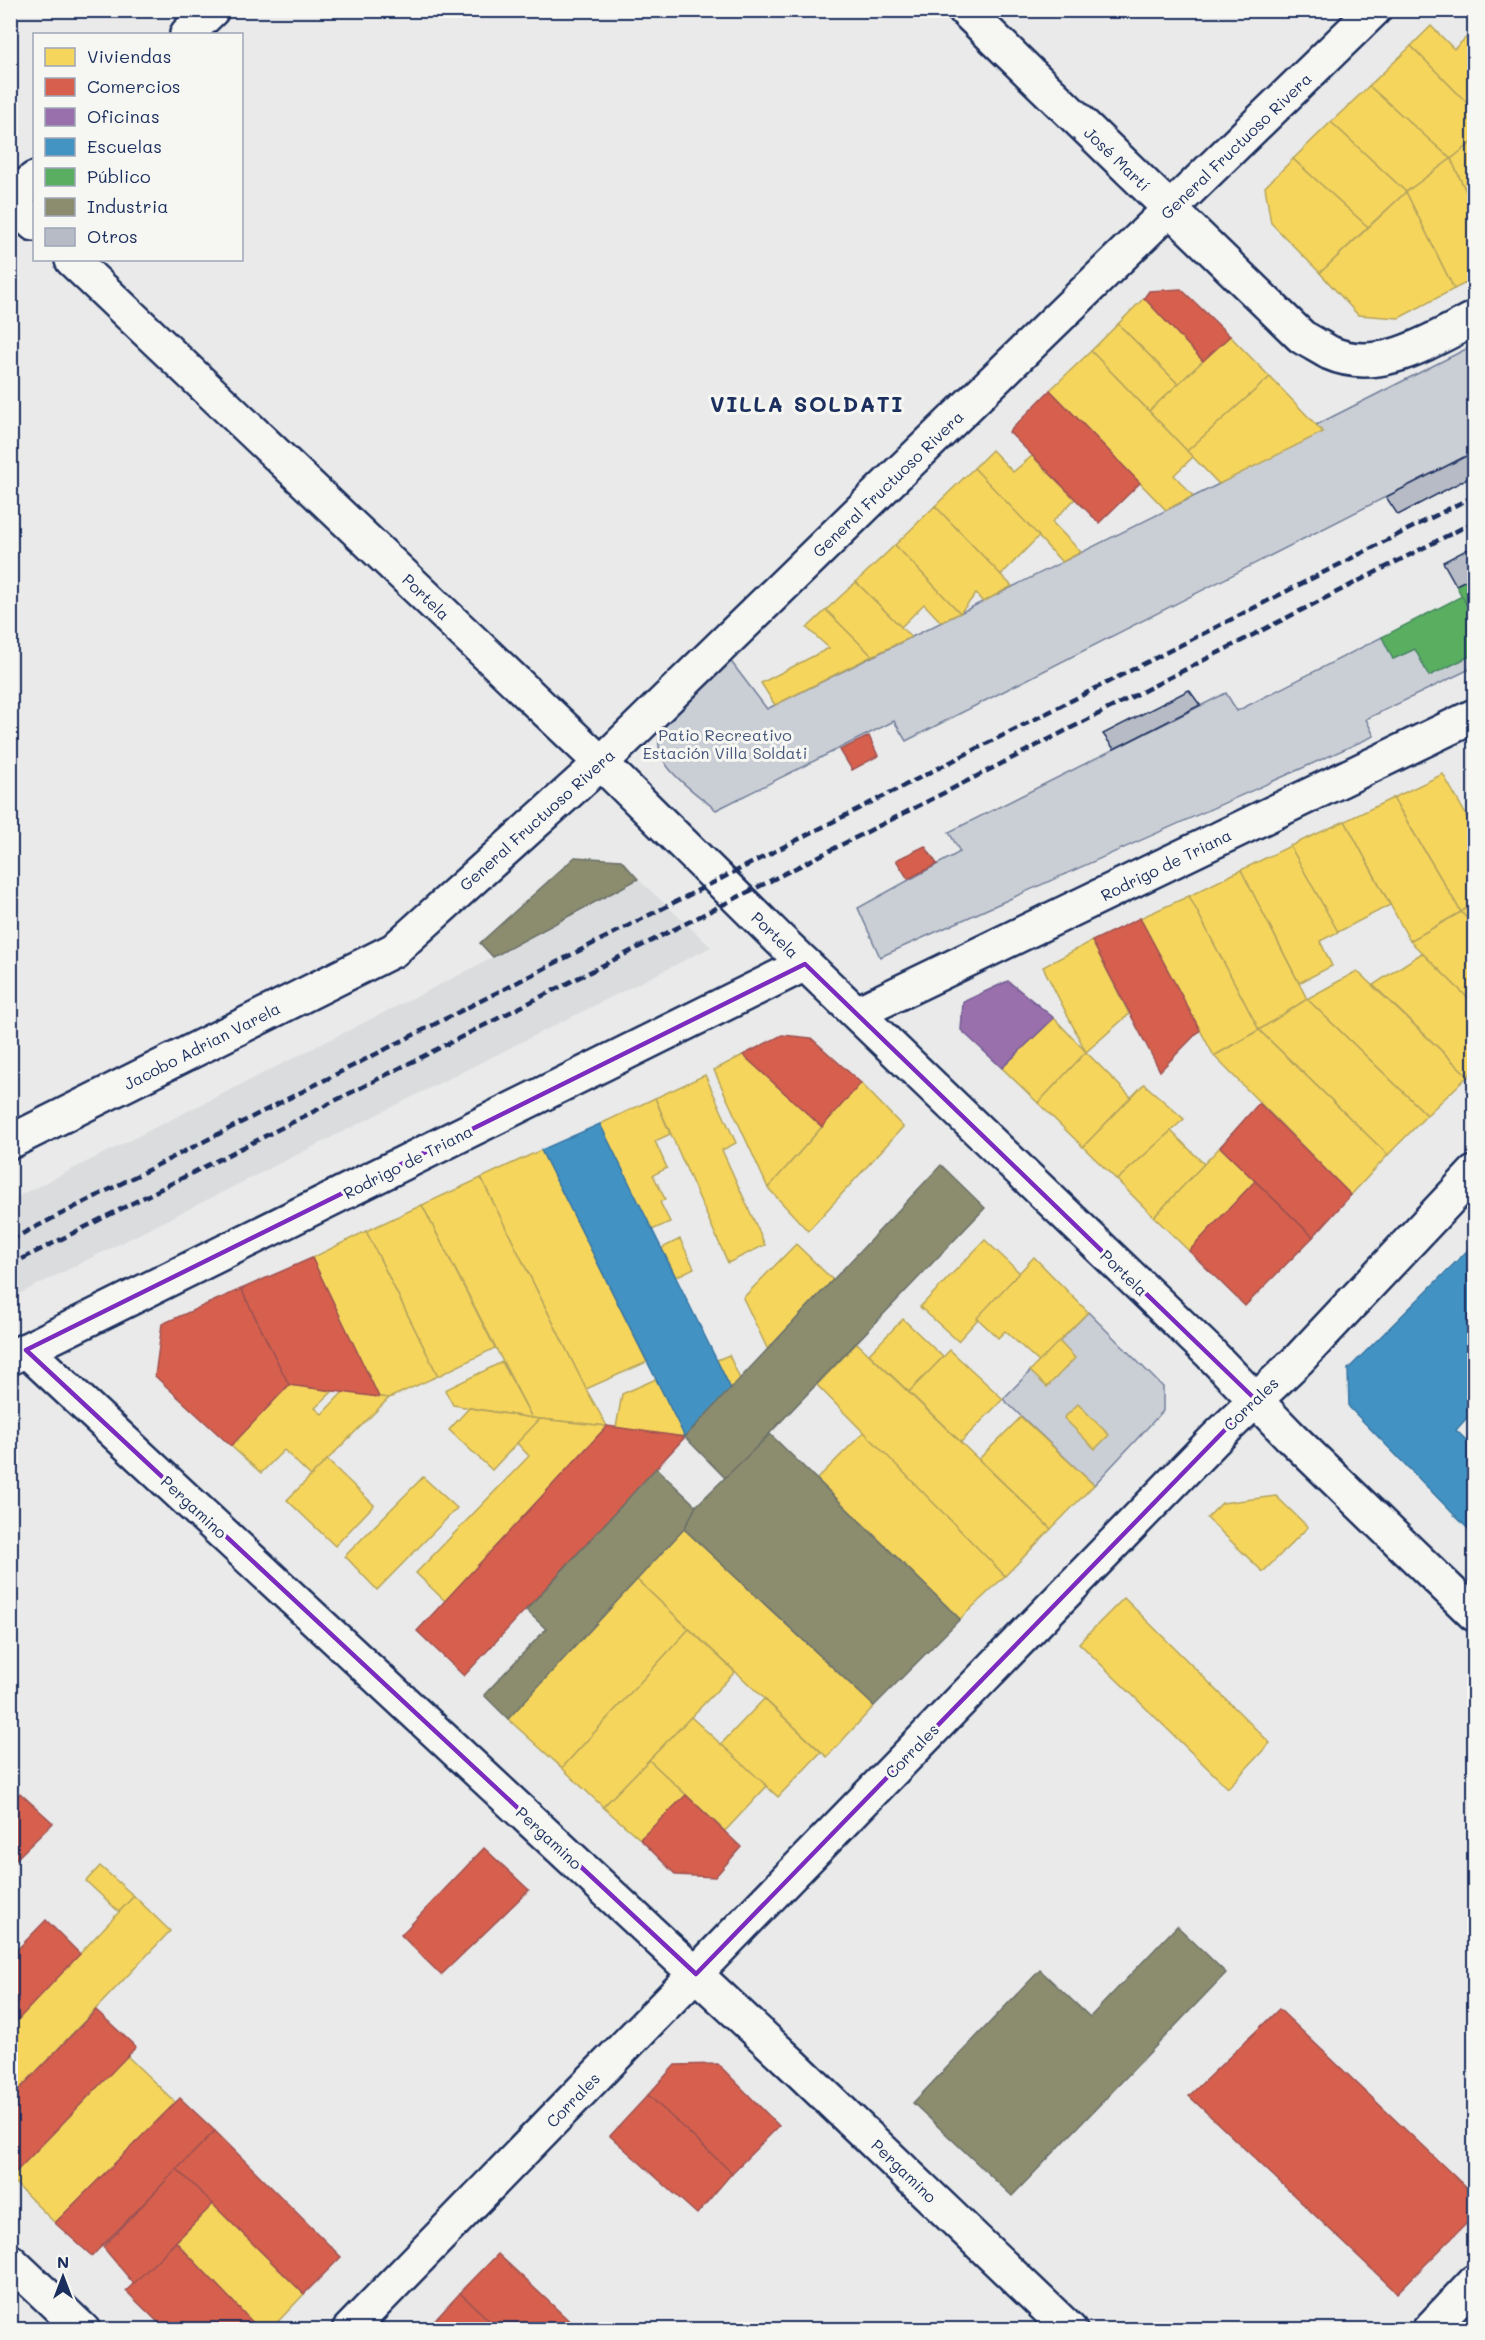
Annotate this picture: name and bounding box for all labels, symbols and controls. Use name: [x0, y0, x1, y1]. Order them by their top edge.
legend: [33, 33, 243, 261]
text: Viviendas: [87, 44, 172, 68]
street label: General Fructuoso Rivera: [1156, 68, 1316, 223]
text: Comercios: [87, 74, 181, 98]
text: Oficinas: [87, 104, 160, 128]
street label: José Martí: [1080, 122, 1155, 195]
text: Escuelas: [87, 134, 162, 158]
text: Público: [87, 164, 151, 188]
text: Industria: [87, 194, 169, 218]
text: Otros: [87, 224, 138, 248]
district label: VILLA SOLDATI: [710, 389, 904, 418]
street label: General Fructuoso Rivera: [808, 406, 968, 561]
street label: Portela: [398, 569, 455, 624]
park label: Patio Recreativo Estación Villa Soldati: [643, 724, 807, 763]
street label: General Fructuoso Rivera: [455, 744, 619, 895]
street label: Rodrigo de Triana: [1097, 824, 1234, 905]
street label: Portela: [747, 907, 804, 962]
street label: Jacobo Adrian Varela: [120, 997, 284, 1094]
street label: Rodrigo de Triana: [340, 1120, 476, 1203]
street label: Portela: [1096, 1245, 1153, 1300]
street label: Corrales: [1219, 1372, 1283, 1435]
street label: Pergamino: [157, 1471, 232, 1543]
street label: Corrales: [880, 1719, 943, 1783]
street label: Pergamino: [512, 1802, 587, 1874]
street label: Corrales: [541, 2068, 604, 2132]
street label: Pergamino: [867, 2134, 941, 2207]
north arrow: [33, 2247, 93, 2307]
text: N: [57, 2251, 69, 2272]

